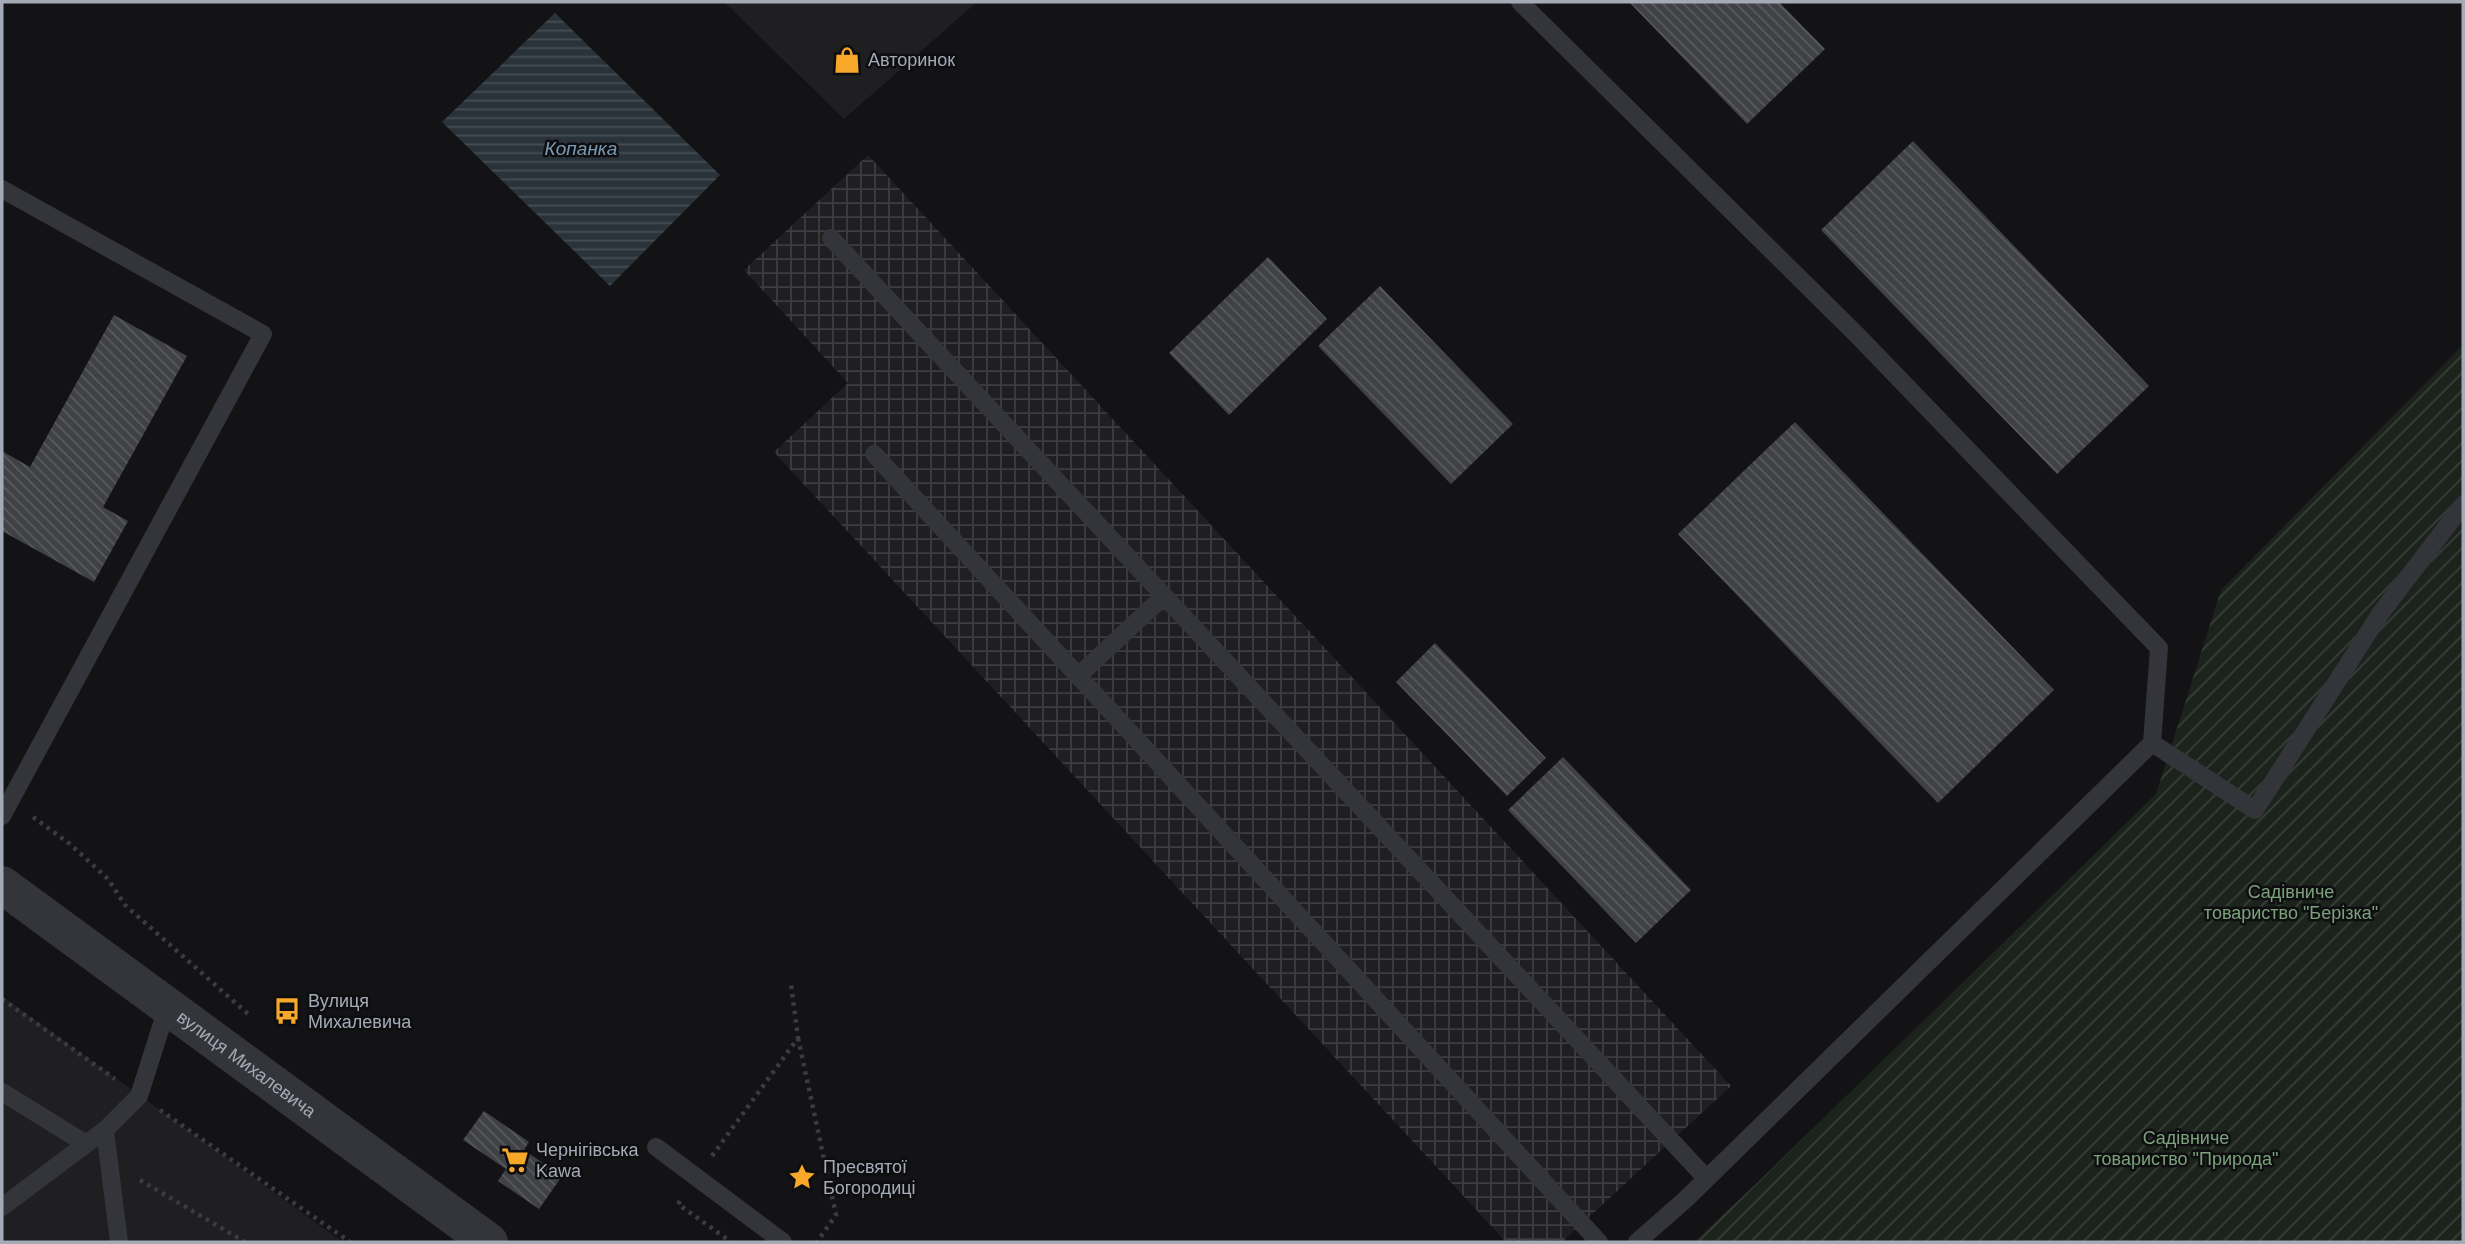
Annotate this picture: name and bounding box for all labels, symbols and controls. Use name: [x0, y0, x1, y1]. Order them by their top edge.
shop icon: Авторинок: [832, 45, 862, 75]
place label: Авторинок: [868, 50, 955, 70]
water label: Копанка: [545, 138, 617, 159]
park label: Садівниче товариство "Берізка": [2204, 882, 2378, 923]
place label: Вулиця Михалевича: [308, 991, 412, 1032]
bus stop icon: Вулиця Михалевича: [272, 996, 302, 1026]
street label: вулиця Михалевича: [173, 1007, 320, 1122]
park label: Садівниче товариство "Природа": [2093, 1128, 2279, 1169]
place label: Чернігівська Kawa: [536, 1140, 640, 1181]
supermarket icon: Чернігівська Kawa: [500, 1145, 530, 1175]
place label: Пресвятої Богородиці: [823, 1157, 916, 1198]
place icon: Пресвятої Богородиці: [787, 1162, 817, 1192]

